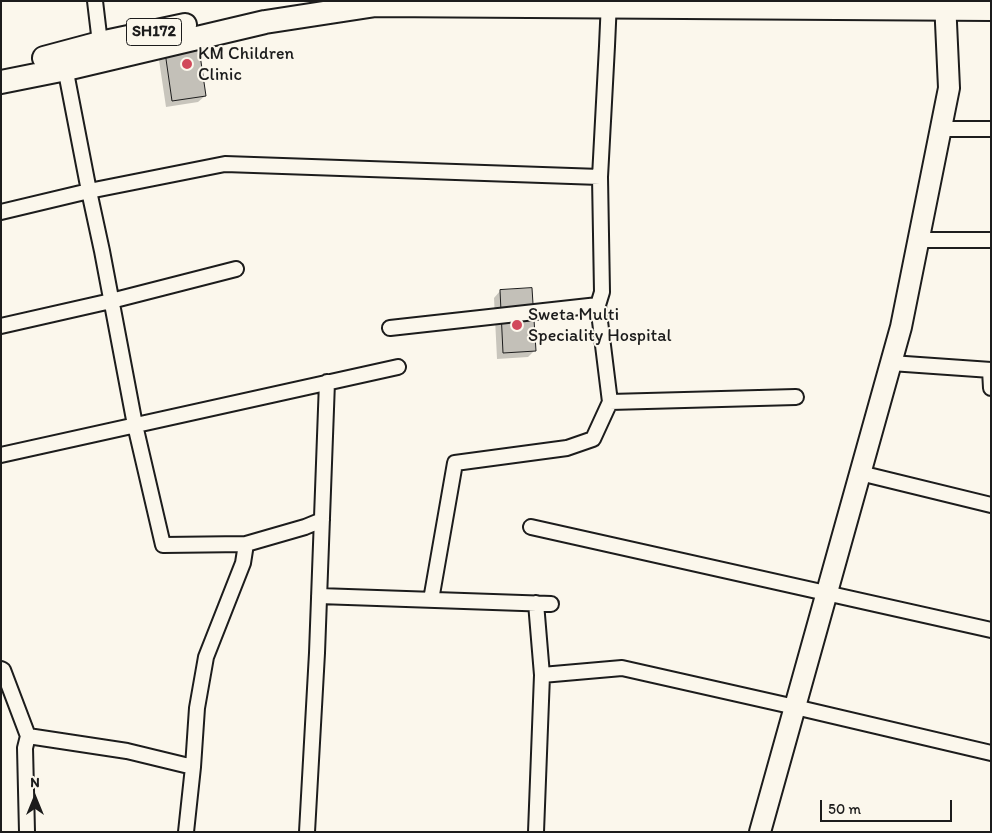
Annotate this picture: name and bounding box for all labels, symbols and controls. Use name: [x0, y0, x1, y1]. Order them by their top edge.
road number: SH172: [126, 18, 182, 46]
place label: KM Children Clinic: [198, 43, 294, 86]
marker: KM Children Clinic: [180, 57, 194, 71]
place label: Sweta Multi Speciality Hospital: [528, 304, 672, 346]
marker: Sweta Multi Speciality Hospital: [510, 318, 524, 332]
north arrow: [10, 773, 60, 823]
text: N: [30, 774, 40, 791]
scale bar: [822, 790, 954, 822]
text: 50 m: [828, 800, 861, 818]

